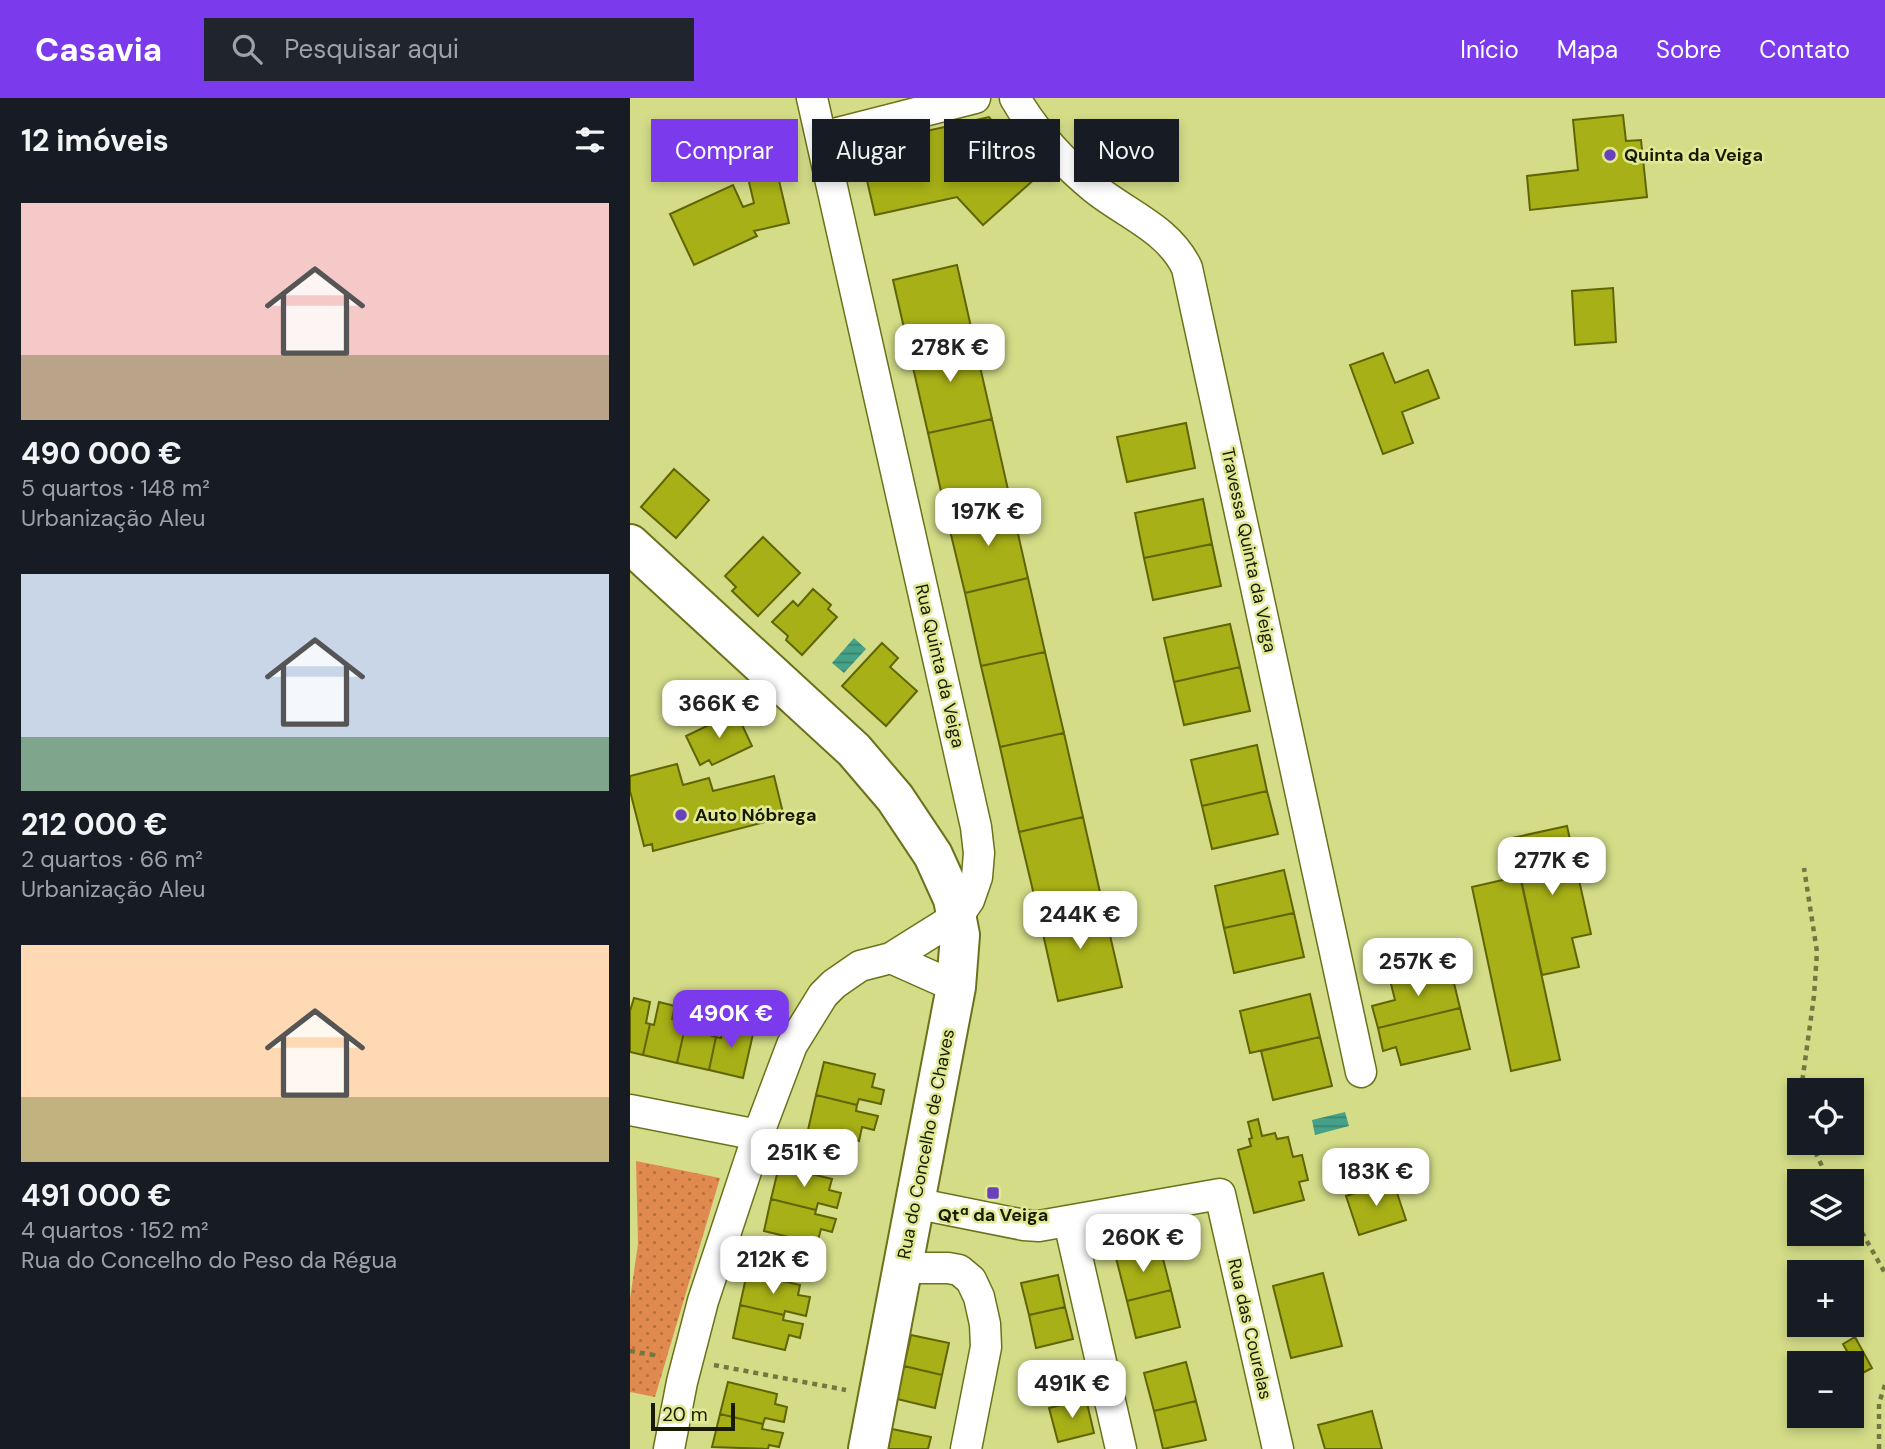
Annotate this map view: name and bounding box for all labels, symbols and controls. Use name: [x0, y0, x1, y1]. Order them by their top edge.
search box: [204, 18, 694, 81]
text: Casavia: [35, 28, 162, 71]
icon: search: [228, 30, 266, 68]
text: Pesquisar aqui: [284, 32, 459, 66]
text: Início: [1460, 34, 1519, 65]
text: Mapa: [1557, 34, 1618, 65]
text: Sobre: [1656, 34, 1721, 65]
text: Contato: [1759, 34, 1850, 65]
chip: Comprar: [651, 119, 798, 182]
chip: Alugar: [812, 119, 930, 182]
chip: Filtros: [944, 119, 1060, 182]
chip: Novo: [1074, 119, 1179, 182]
text: 12 imóveis: [21, 121, 169, 160]
icon: filters: [571, 121, 609, 159]
place label: Quinta da Veiga: [1624, 143, 1763, 167]
marker: Quinta da Veiga: [1602, 147, 1618, 163]
icon: home: [252, 248, 378, 374]
pin: 278K €: [893, 324, 1007, 384]
text: 278K €: [911, 332, 989, 362]
text: 490 000 €: [21, 434, 182, 473]
street label: Travessa Quinta da Veiga: [1216, 445, 1282, 655]
text: 5 quartos · 148 m²: [21, 473, 210, 503]
pin: 197K €: [931, 489, 1045, 548]
text: 197K €: [951, 496, 1025, 526]
text: Urbanização Aleu: [21, 503, 205, 533]
street label: Rua Quinta da Veiga: [909, 582, 971, 750]
icon: home: [252, 619, 378, 745]
pin: 366K €: [662, 680, 776, 740]
text: 366K €: [678, 688, 760, 718]
place label: Auto Nóbrega: [695, 803, 816, 827]
text: 212 000 €: [21, 805, 168, 844]
marker: Auto Nóbrega: [673, 807, 689, 823]
pin: 277K €: [1495, 838, 1609, 897]
text: 2 quartos · 66 m²: [21, 844, 203, 874]
text: 277K €: [1514, 845, 1590, 875]
text: Urbanização Aleu: [21, 874, 205, 904]
pin: 244K €: [1023, 892, 1137, 951]
text: 244K €: [1039, 899, 1121, 929]
pin: 257K €: [1361, 939, 1475, 998]
text: 257K €: [1379, 946, 1457, 976]
icon: home: [252, 990, 378, 1116]
pin: 490K €: [674, 990, 788, 1050]
text: 490K €: [689, 998, 773, 1028]
street label: Rua do Concelho de Chaves: [892, 1027, 960, 1261]
map controls: [1787, 1078, 1864, 1428]
button: locate: [1787, 1078, 1864, 1155]
pin: 251K €: [747, 1130, 861, 1189]
text: 251K €: [767, 1137, 841, 1167]
pin: 183K €: [1319, 1148, 1433, 1208]
text: 183K €: [1338, 1156, 1414, 1186]
button: layers: [1787, 1169, 1864, 1246]
text: 491 000 €: [21, 1176, 171, 1215]
marker: Qtª da Veiga: [985, 1185, 1001, 1201]
place label: Qtª da Veiga: [938, 1203, 1048, 1227]
pin: 260K €: [1086, 1214, 1200, 1274]
text: 4 quartos · 152 m²: [21, 1215, 209, 1245]
text: 260K €: [1102, 1222, 1184, 1252]
pin: 212K €: [716, 1236, 830, 1296]
text: 212K €: [736, 1244, 810, 1274]
text: Rua do Concelho do Peso da Régua: [21, 1245, 397, 1275]
street label: Rua das Courelas: [1222, 1256, 1278, 1402]
button: +: [1787, 1260, 1864, 1337]
button: −: [1787, 1351, 1864, 1428]
pin: 491K €: [1015, 1360, 1129, 1420]
text: 491K €: [1034, 1368, 1110, 1398]
scale bar: [651, 1400, 735, 1432]
text: 20 m: [662, 1402, 708, 1427]

